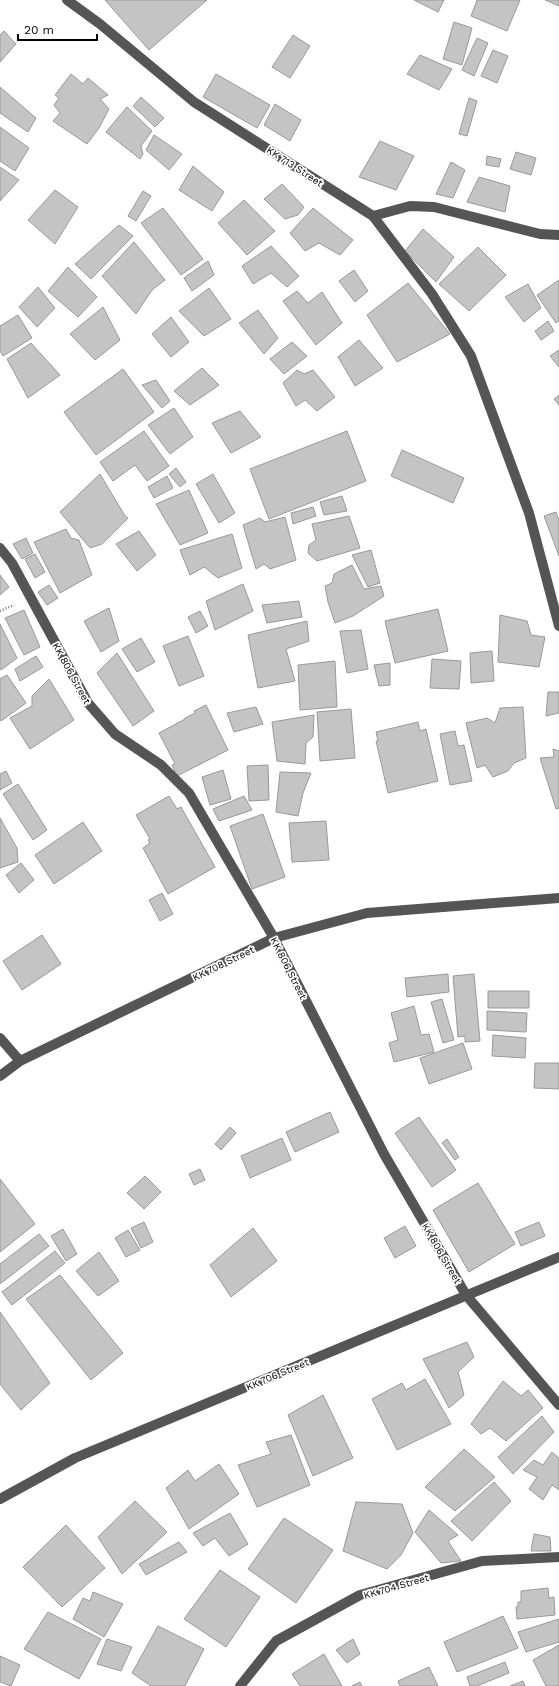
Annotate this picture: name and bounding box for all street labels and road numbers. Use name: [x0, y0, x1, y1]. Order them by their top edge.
street label: KK 713 Street: [265, 144, 326, 189]
street label: KK 806 Street: [50, 641, 93, 707]
street label: KK 806 Street: [268, 935, 309, 1002]
street label: KK 708 Street: [191, 943, 257, 983]
street label: KK 806 Street: [420, 1221, 464, 1286]
street label: KK 706 Street: [244, 1356, 311, 1393]
street label: KK 704 Street: [362, 1572, 431, 1601]

